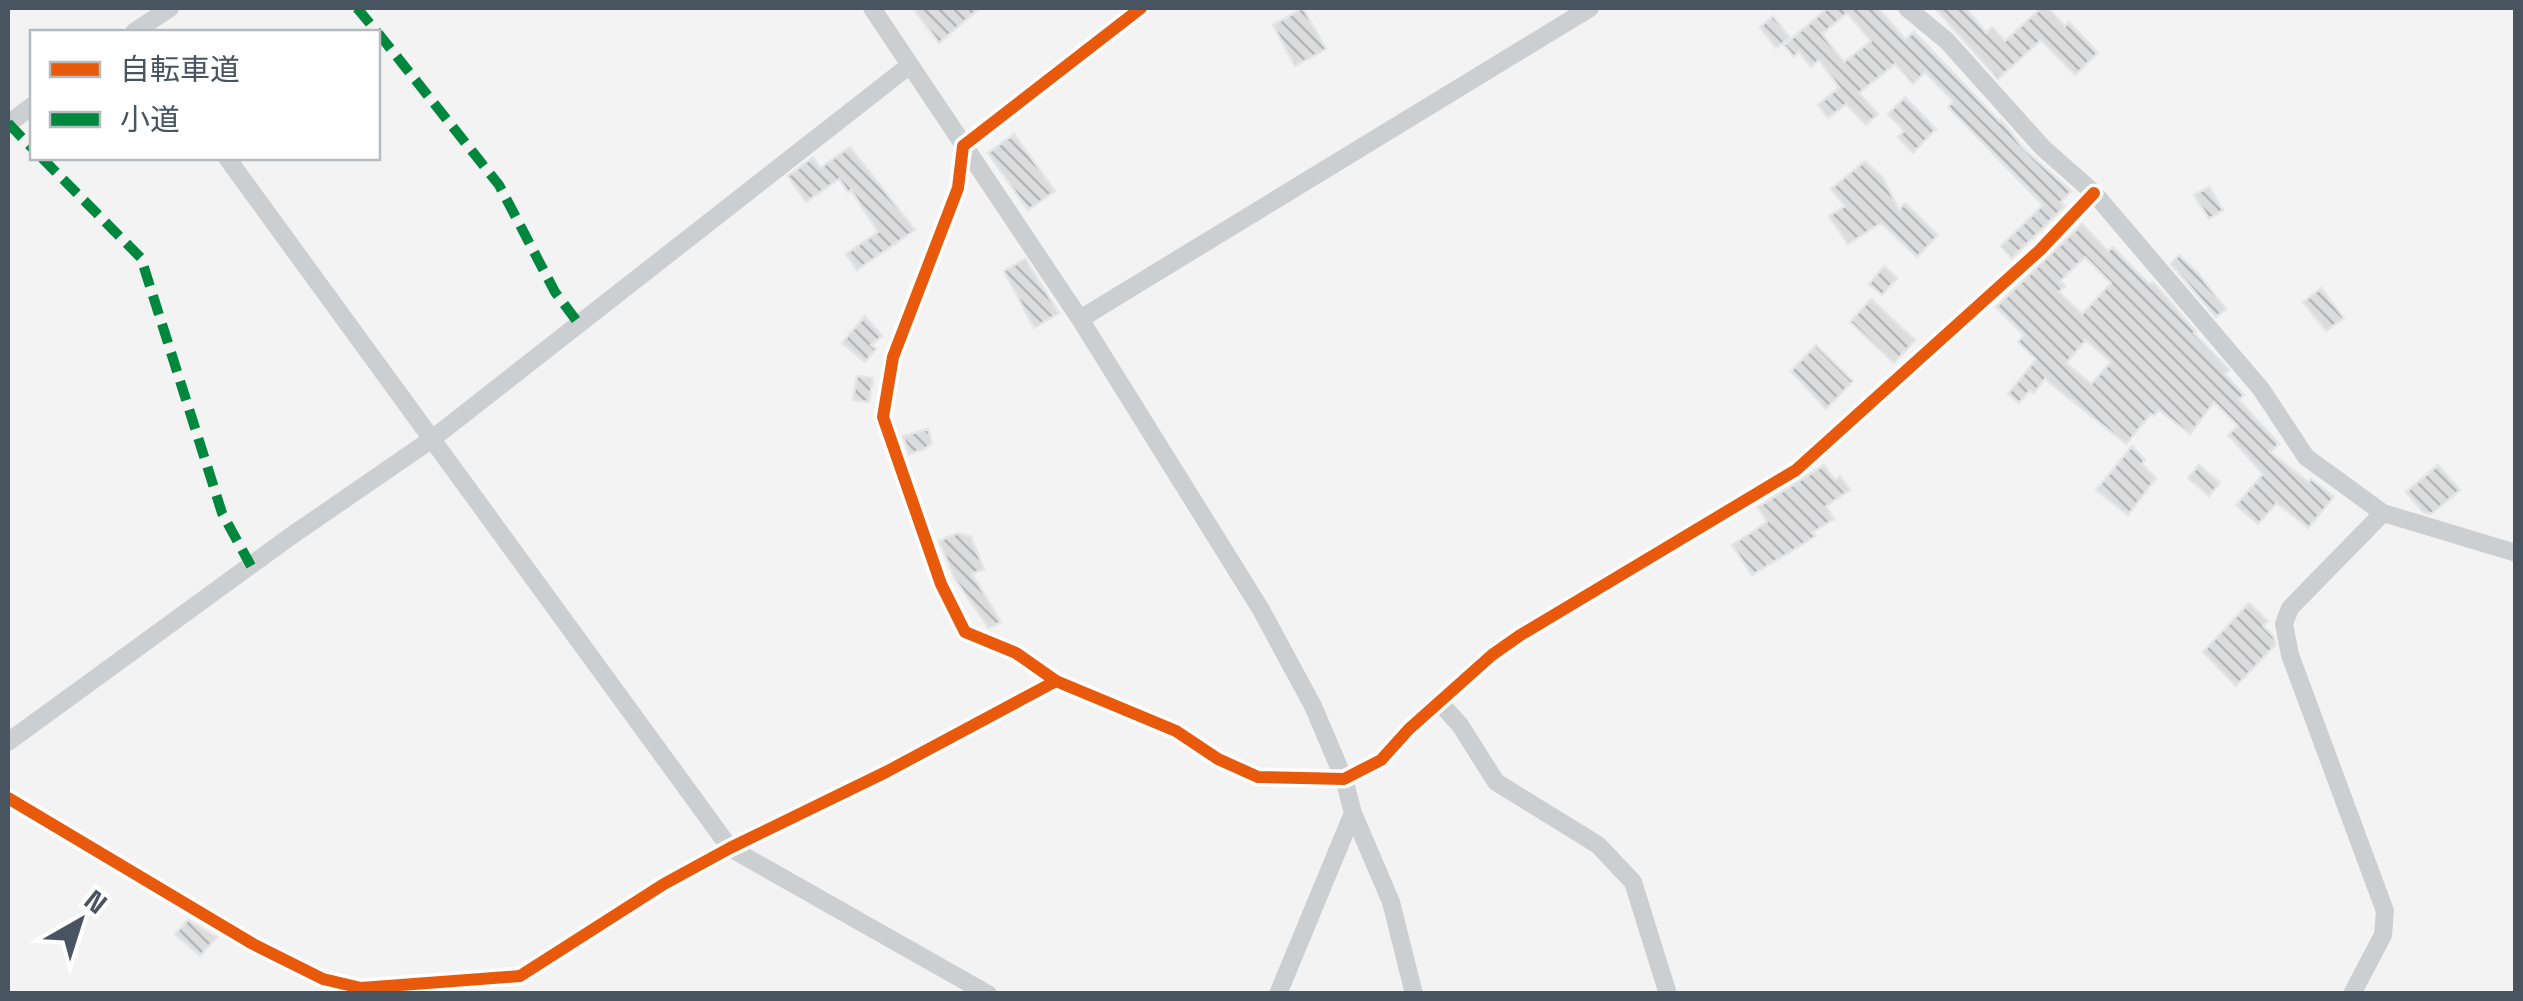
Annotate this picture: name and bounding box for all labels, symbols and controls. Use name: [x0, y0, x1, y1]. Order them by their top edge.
legend: [30, 30, 380, 160]
text: 自転車道: [120, 50, 240, 89]
text: 小道: [120, 100, 180, 139]
north arrow: [30, 871, 130, 971]
text: N: [77, 882, 114, 921]

